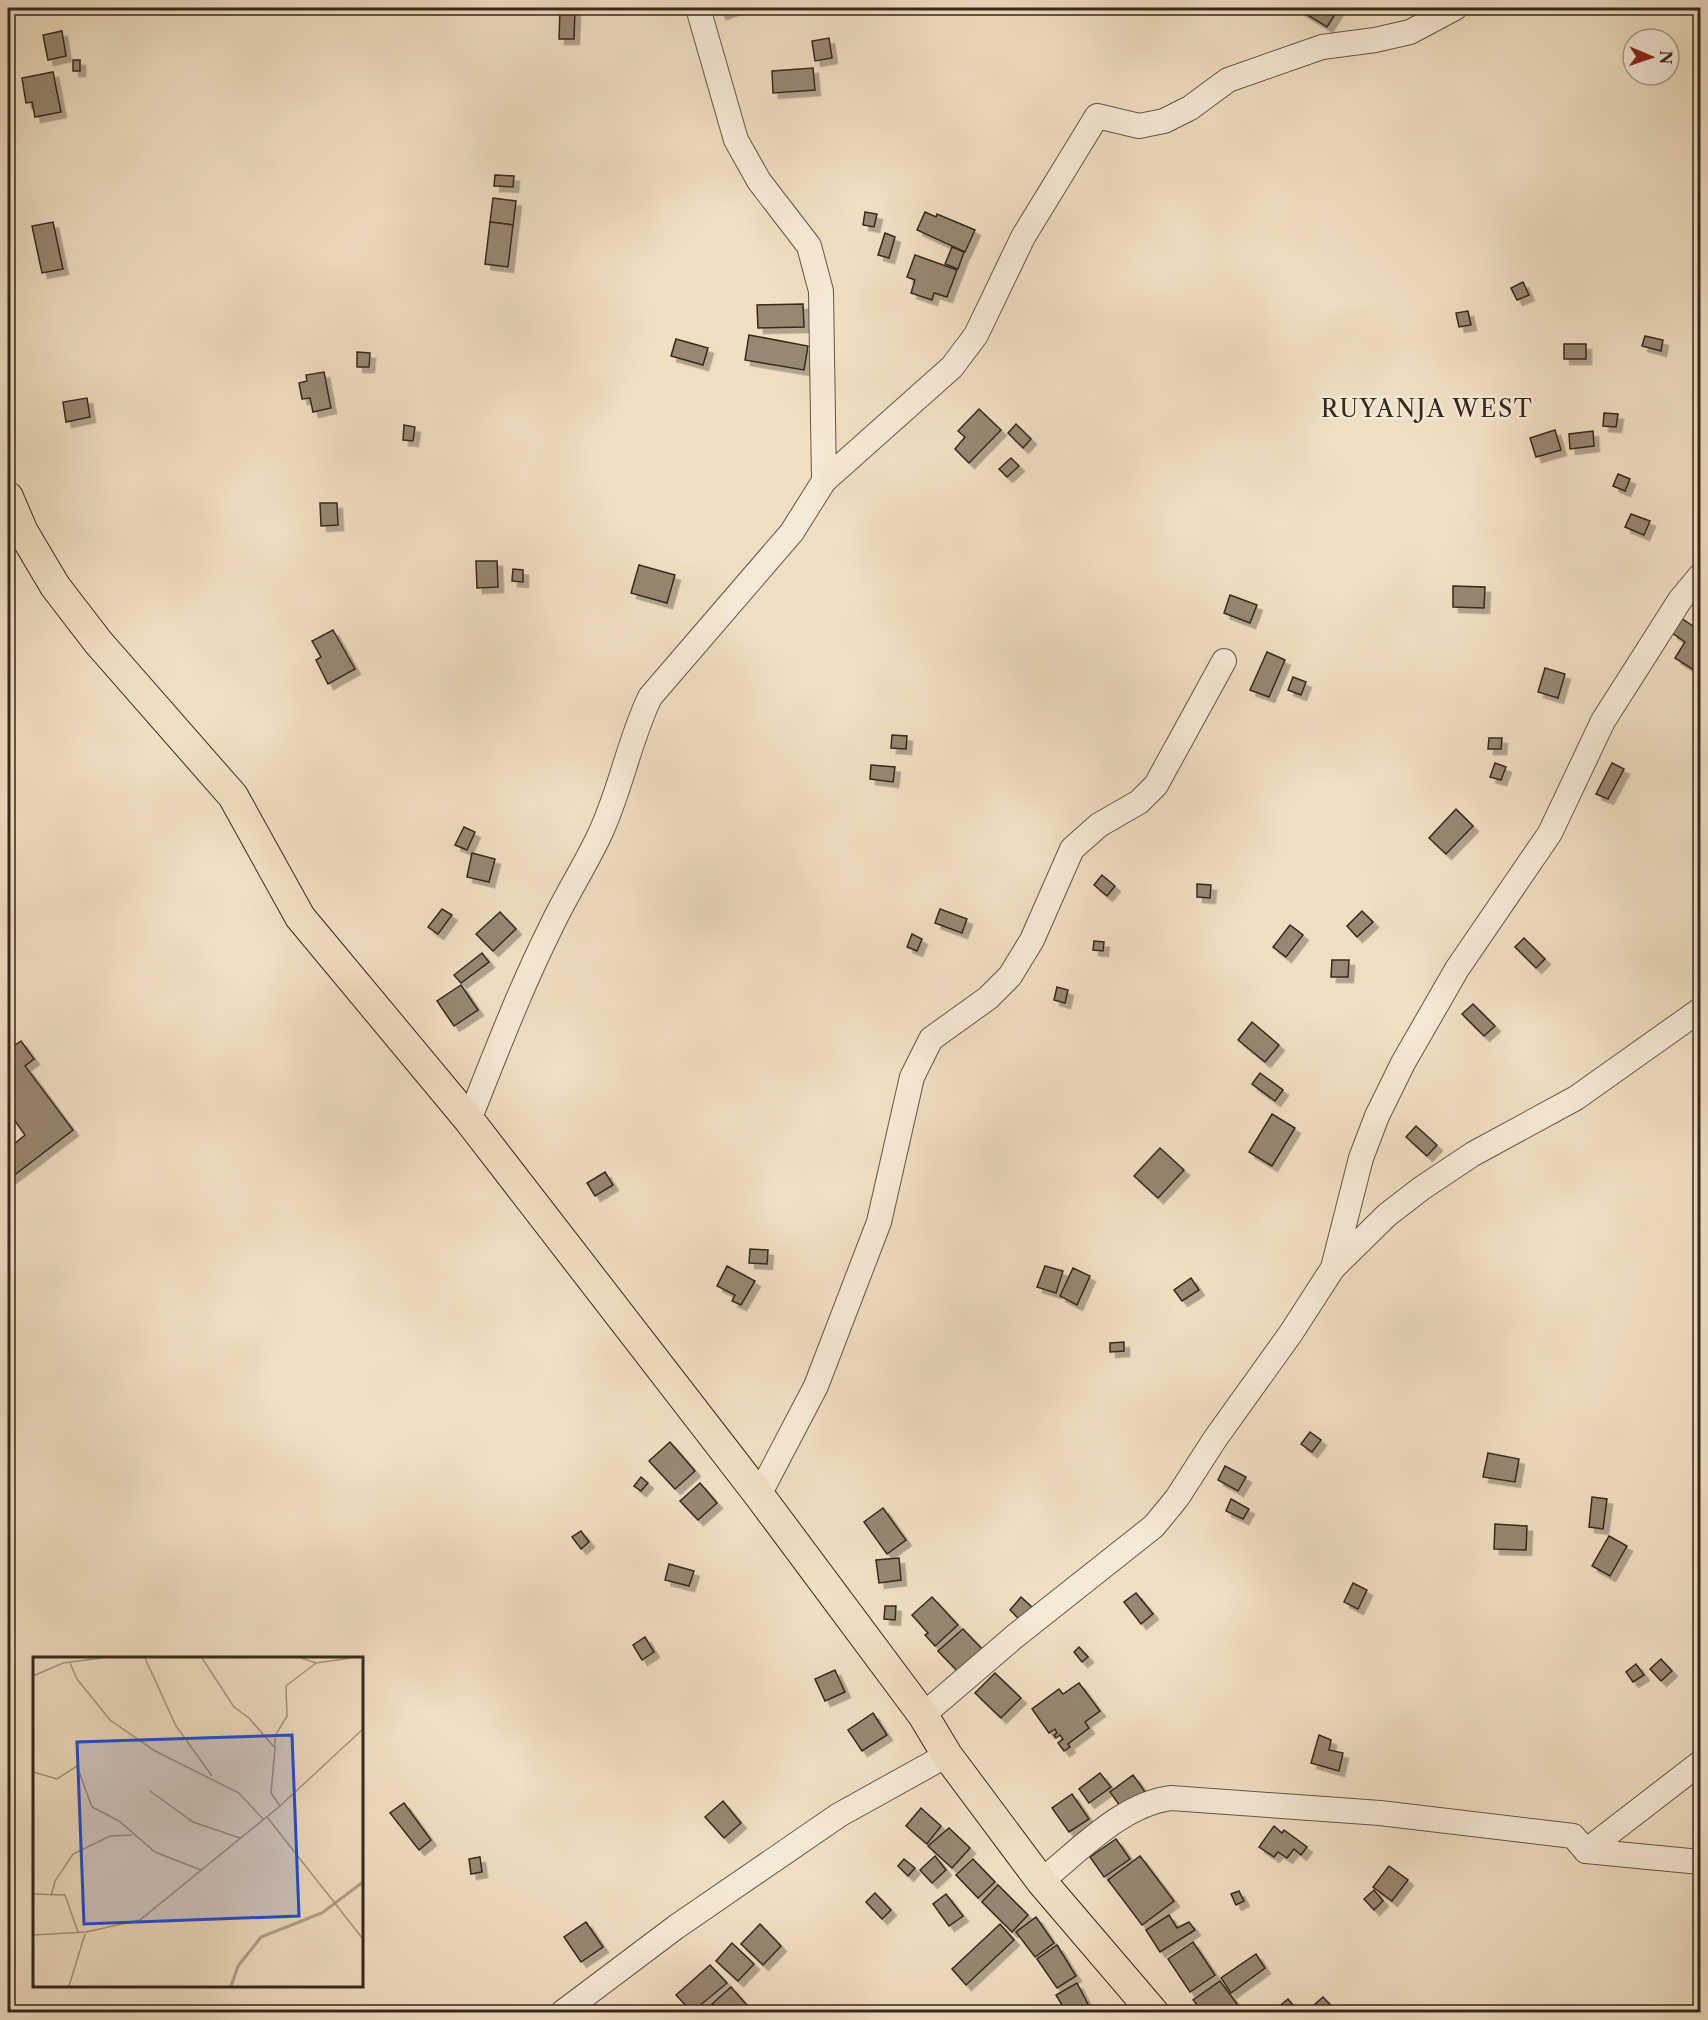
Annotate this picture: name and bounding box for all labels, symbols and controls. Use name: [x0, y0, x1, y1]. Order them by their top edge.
north arrow: [1621, 27, 1681, 87]
text: N: [1656, 50, 1676, 65]
district label: RUYANJA WEST: [1321, 394, 1533, 423]
inset map: [33, 1657, 363, 1987]

